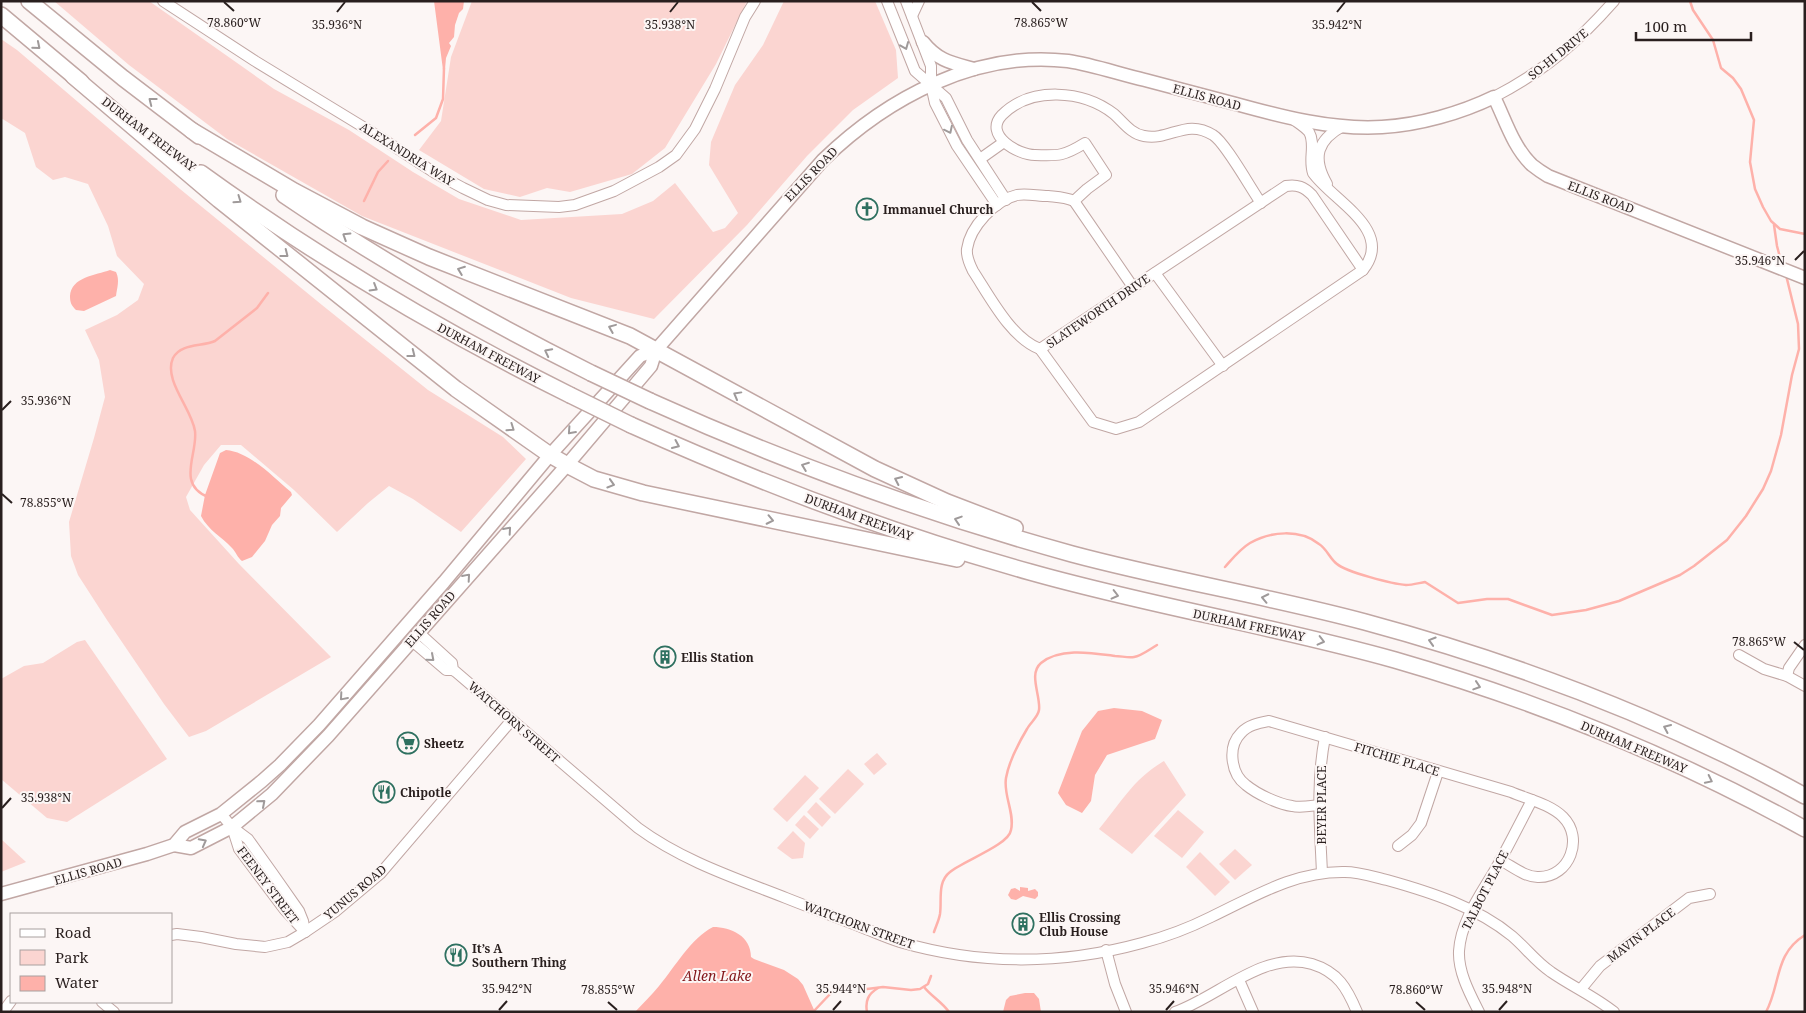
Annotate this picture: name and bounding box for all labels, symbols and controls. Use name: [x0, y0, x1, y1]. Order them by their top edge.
scale bar: [1636, 10, 1751, 42]
text: 78.860°W: [207, 14, 261, 31]
text: 78.865°W: [1014, 14, 1068, 31]
text: 35.936°N: [312, 16, 362, 33]
text: 35.938°N: [645, 16, 695, 33]
text: 35.942°N: [1312, 16, 1362, 33]
text: 100 m: [1644, 16, 1687, 36]
street label: SO-HI DRIVE: [1524, 24, 1592, 84]
one-way arrow: [31, 40, 40, 48]
one-way arrow: [898, 41, 909, 50]
street label: ELLIS ROAD: [1171, 80, 1243, 114]
street label: DURHAM FREEWAY: [98, 93, 200, 175]
one-way arrow: [148, 98, 158, 107]
street label: ALEXANDRIA WAY: [357, 118, 458, 190]
one-way arrow: [943, 125, 953, 134]
street label: ELLIS ROAD: [781, 143, 842, 205]
street label: ELLIS ROAD: [1565, 177, 1637, 218]
one-way arrow: [232, 194, 241, 202]
church icon: Immanuel Church: [855, 197, 879, 221]
place label: Immanuel Church: [883, 201, 994, 218]
one-way arrow: [342, 233, 351, 243]
one-way arrow: [279, 248, 288, 257]
text: 35.946°N: [1735, 252, 1785, 269]
one-way arrow: [457, 265, 466, 276]
street label: SLATEWORTH DRIVE: [1043, 270, 1153, 352]
one-way arrow: [369, 282, 378, 292]
street label: DURHAM FREEWAY: [435, 319, 544, 388]
one-way arrow: [608, 324, 617, 335]
one-way arrow: [544, 348, 553, 358]
one-way arrow: [406, 349, 415, 357]
one-way arrow: [733, 391, 742, 401]
text: 35.936°N: [21, 392, 71, 409]
one-way arrow: [506, 422, 515, 431]
one-way arrow: [568, 426, 577, 435]
one-way arrow: [671, 438, 680, 449]
one-way arrow: [801, 462, 809, 472]
one-way arrow: [894, 476, 903, 486]
one-way arrow: [606, 479, 615, 489]
street label: DURHAM FREEWAY: [803, 490, 916, 545]
text: 78.855°W: [20, 494, 74, 511]
one-way arrow: [765, 514, 774, 525]
one-way arrow: [954, 516, 963, 526]
one-way arrow: [502, 527, 511, 536]
one-way arrow: [461, 574, 470, 583]
street label: ELLIS ROAD: [401, 587, 460, 651]
one-way arrow: [1111, 589, 1120, 600]
one-way arrow: [1260, 593, 1269, 604]
street label: DURHAM FREEWAY: [1191, 605, 1307, 645]
text: 78.865°W: [1732, 633, 1786, 650]
one-way arrow: [1317, 635, 1326, 646]
one-way arrow: [1429, 637, 1437, 647]
building icon: Ellis Station: [653, 645, 677, 669]
place label: Ellis Station: [681, 649, 754, 666]
one-way arrow: [426, 652, 435, 661]
street label: WATCHORN STREET: [465, 677, 564, 767]
one-way arrow: [1473, 680, 1481, 690]
one-way arrow: [340, 691, 348, 700]
street label: DURHAM FREEWAY: [1578, 717, 1690, 777]
one-way arrow: [1663, 724, 1672, 735]
supermarket icon: Sheetz: [396, 731, 420, 755]
place label: Sheetz: [424, 735, 464, 752]
street label: FITCHIE PLACE: [1352, 738, 1442, 780]
street label: BEYER PLACE: [1313, 766, 1330, 844]
one-way arrow: [1704, 774, 1713, 784]
restaurant icon: Chipotle: [372, 780, 396, 804]
place label: Chipotle: [400, 784, 451, 801]
text: 35.938°N: [21, 789, 71, 806]
one-way arrow: [256, 800, 265, 809]
one-way arrow: [198, 838, 207, 848]
street label: FEENEY STREET: [233, 843, 303, 928]
street label: TALBOT PLACE: [1458, 847, 1512, 933]
street label: ELLIS ROAD: [52, 853, 124, 889]
street label: YUNUS ROAD: [319, 861, 390, 924]
street label: WATCHORN STREET: [801, 897, 917, 953]
street label: MAVIN PLACE: [1603, 904, 1679, 966]
place label: Ellis Crossing Club House: [1039, 909, 1121, 940]
building icon: Ellis Crossing Club House: [1011, 912, 1035, 936]
legend: [10, 913, 172, 1003]
text: Road: [55, 922, 91, 942]
place label: It’s A Southern Thing: [472, 940, 567, 971]
restaurant icon: It’s A Southern Thing: [444, 943, 468, 967]
text: Park: [55, 947, 89, 967]
water label: Allen Lake: [682, 966, 751, 985]
text: Water: [55, 972, 98, 992]
text: 35.942°N: [482, 980, 532, 997]
text: 35.944°N: [816, 980, 866, 997]
text: 35.946°N: [1149, 980, 1199, 997]
text: 35.948°N: [1482, 980, 1532, 997]
text: 78.855°W: [581, 981, 635, 998]
text: 78.860°W: [1389, 981, 1443, 998]

